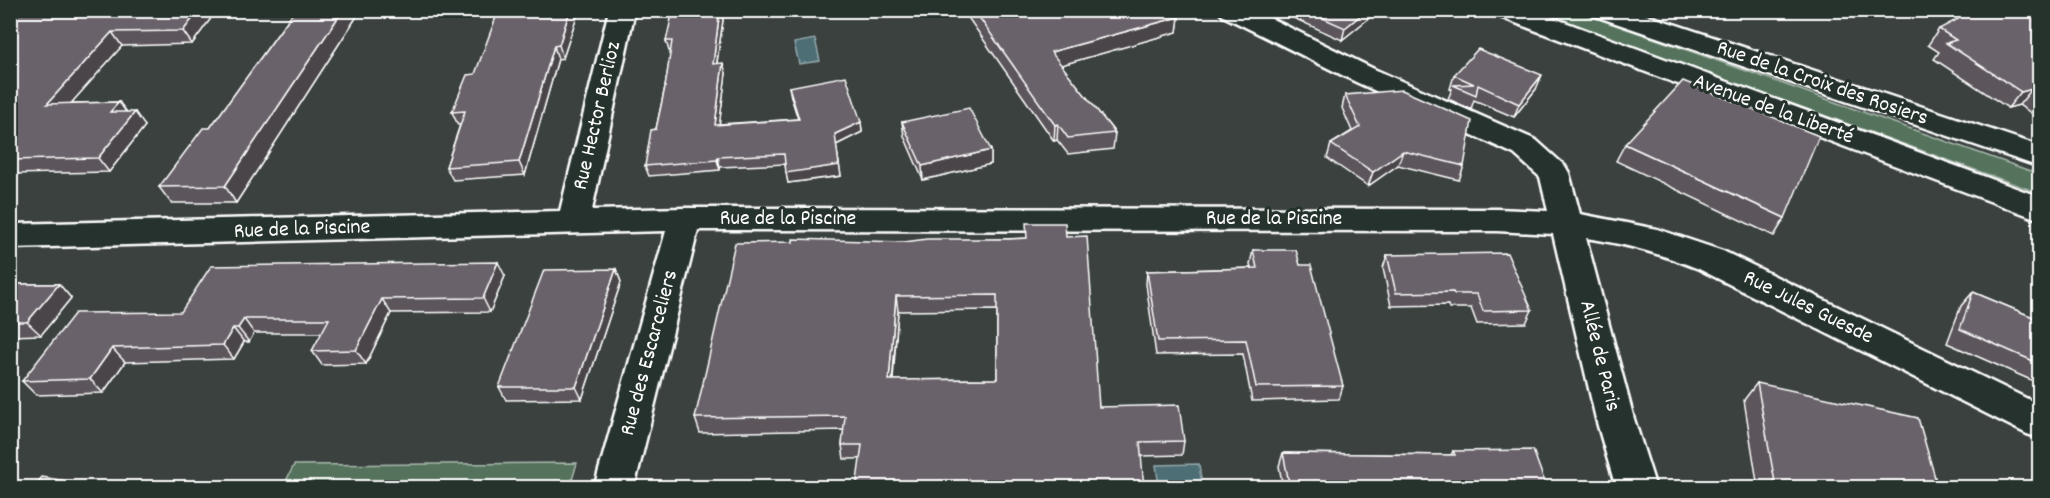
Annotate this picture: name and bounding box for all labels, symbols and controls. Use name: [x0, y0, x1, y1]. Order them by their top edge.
street label: Rue de la Croix des Rosiers: [1712, 33, 1932, 135]
street label: Rue Hector Berlioz: [566, 38, 630, 193]
street label: Avenue de la Liberté: [1688, 67, 1858, 153]
street label: Rue de la Piscine: [720, 204, 856, 235]
street label: Rue de la Piscine: [1206, 204, 1342, 235]
street label: Rue de la Piscine: [233, 212, 371, 248]
street label: Rue Jules Guesde: [1738, 263, 1878, 353]
street label: Rue des Escarceliers: [613, 267, 687, 439]
street label: Allée de Paris: [1570, 297, 1628, 415]

